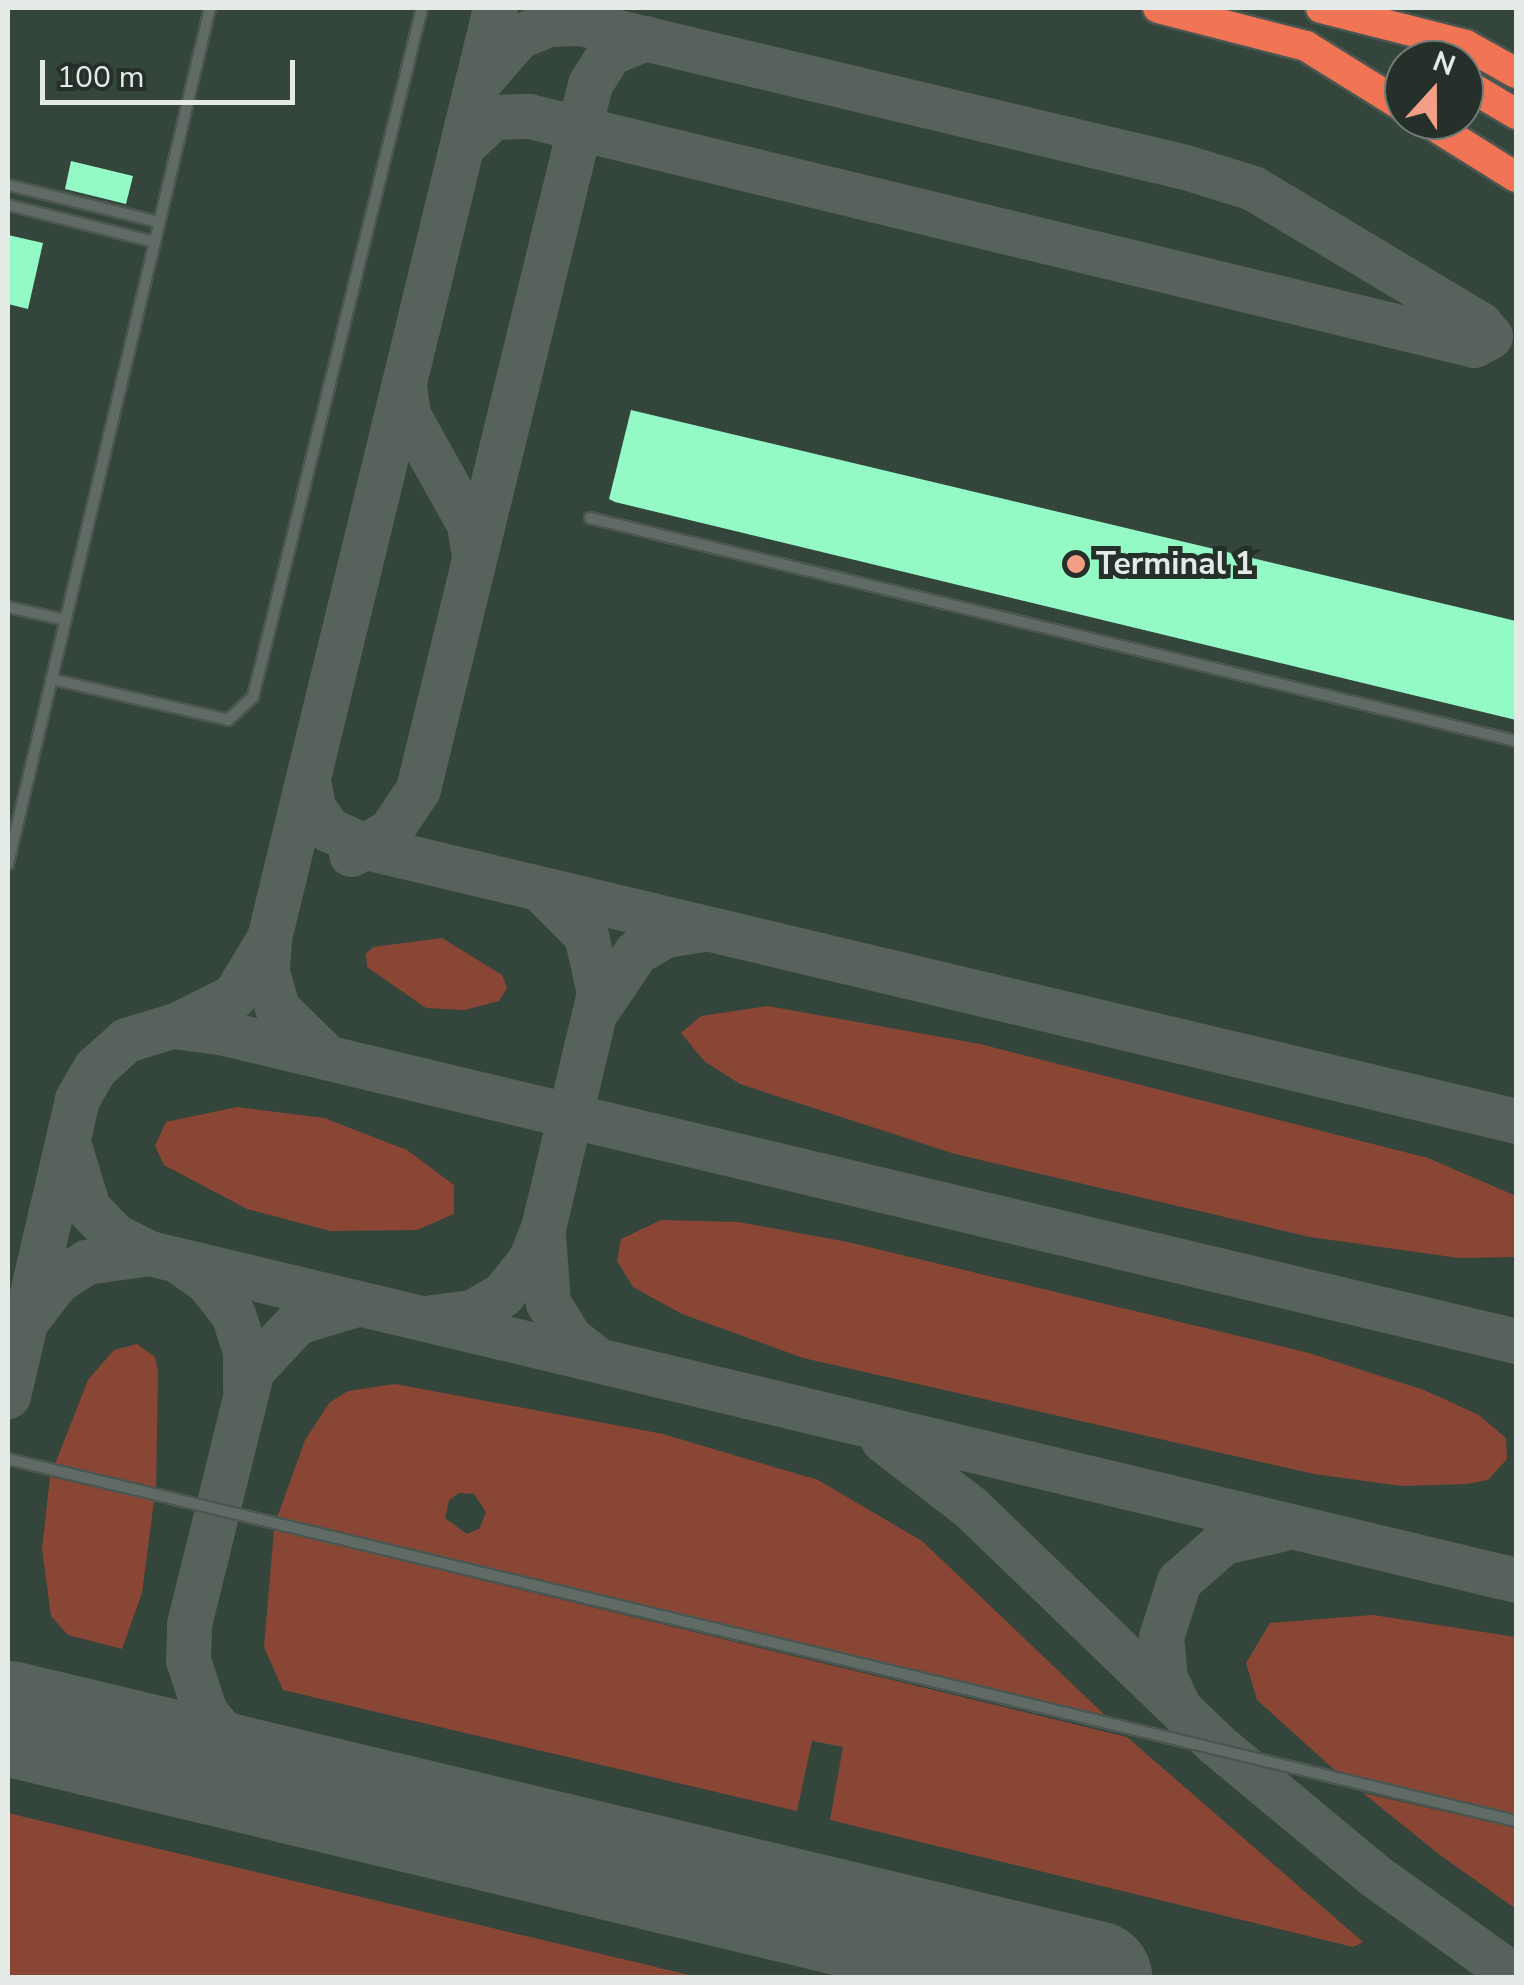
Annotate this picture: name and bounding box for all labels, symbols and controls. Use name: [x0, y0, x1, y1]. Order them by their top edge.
scale bar: [45, 40, 300, 102]
north arrow: [1384, 40, 1484, 140]
text: N: [1427, 42, 1461, 85]
text: 100 m: [57, 57, 144, 98]
place label: Terminal 1: [1096, 545, 1254, 583]
marker: Terminal 1: [1065, 553, 1087, 575]

